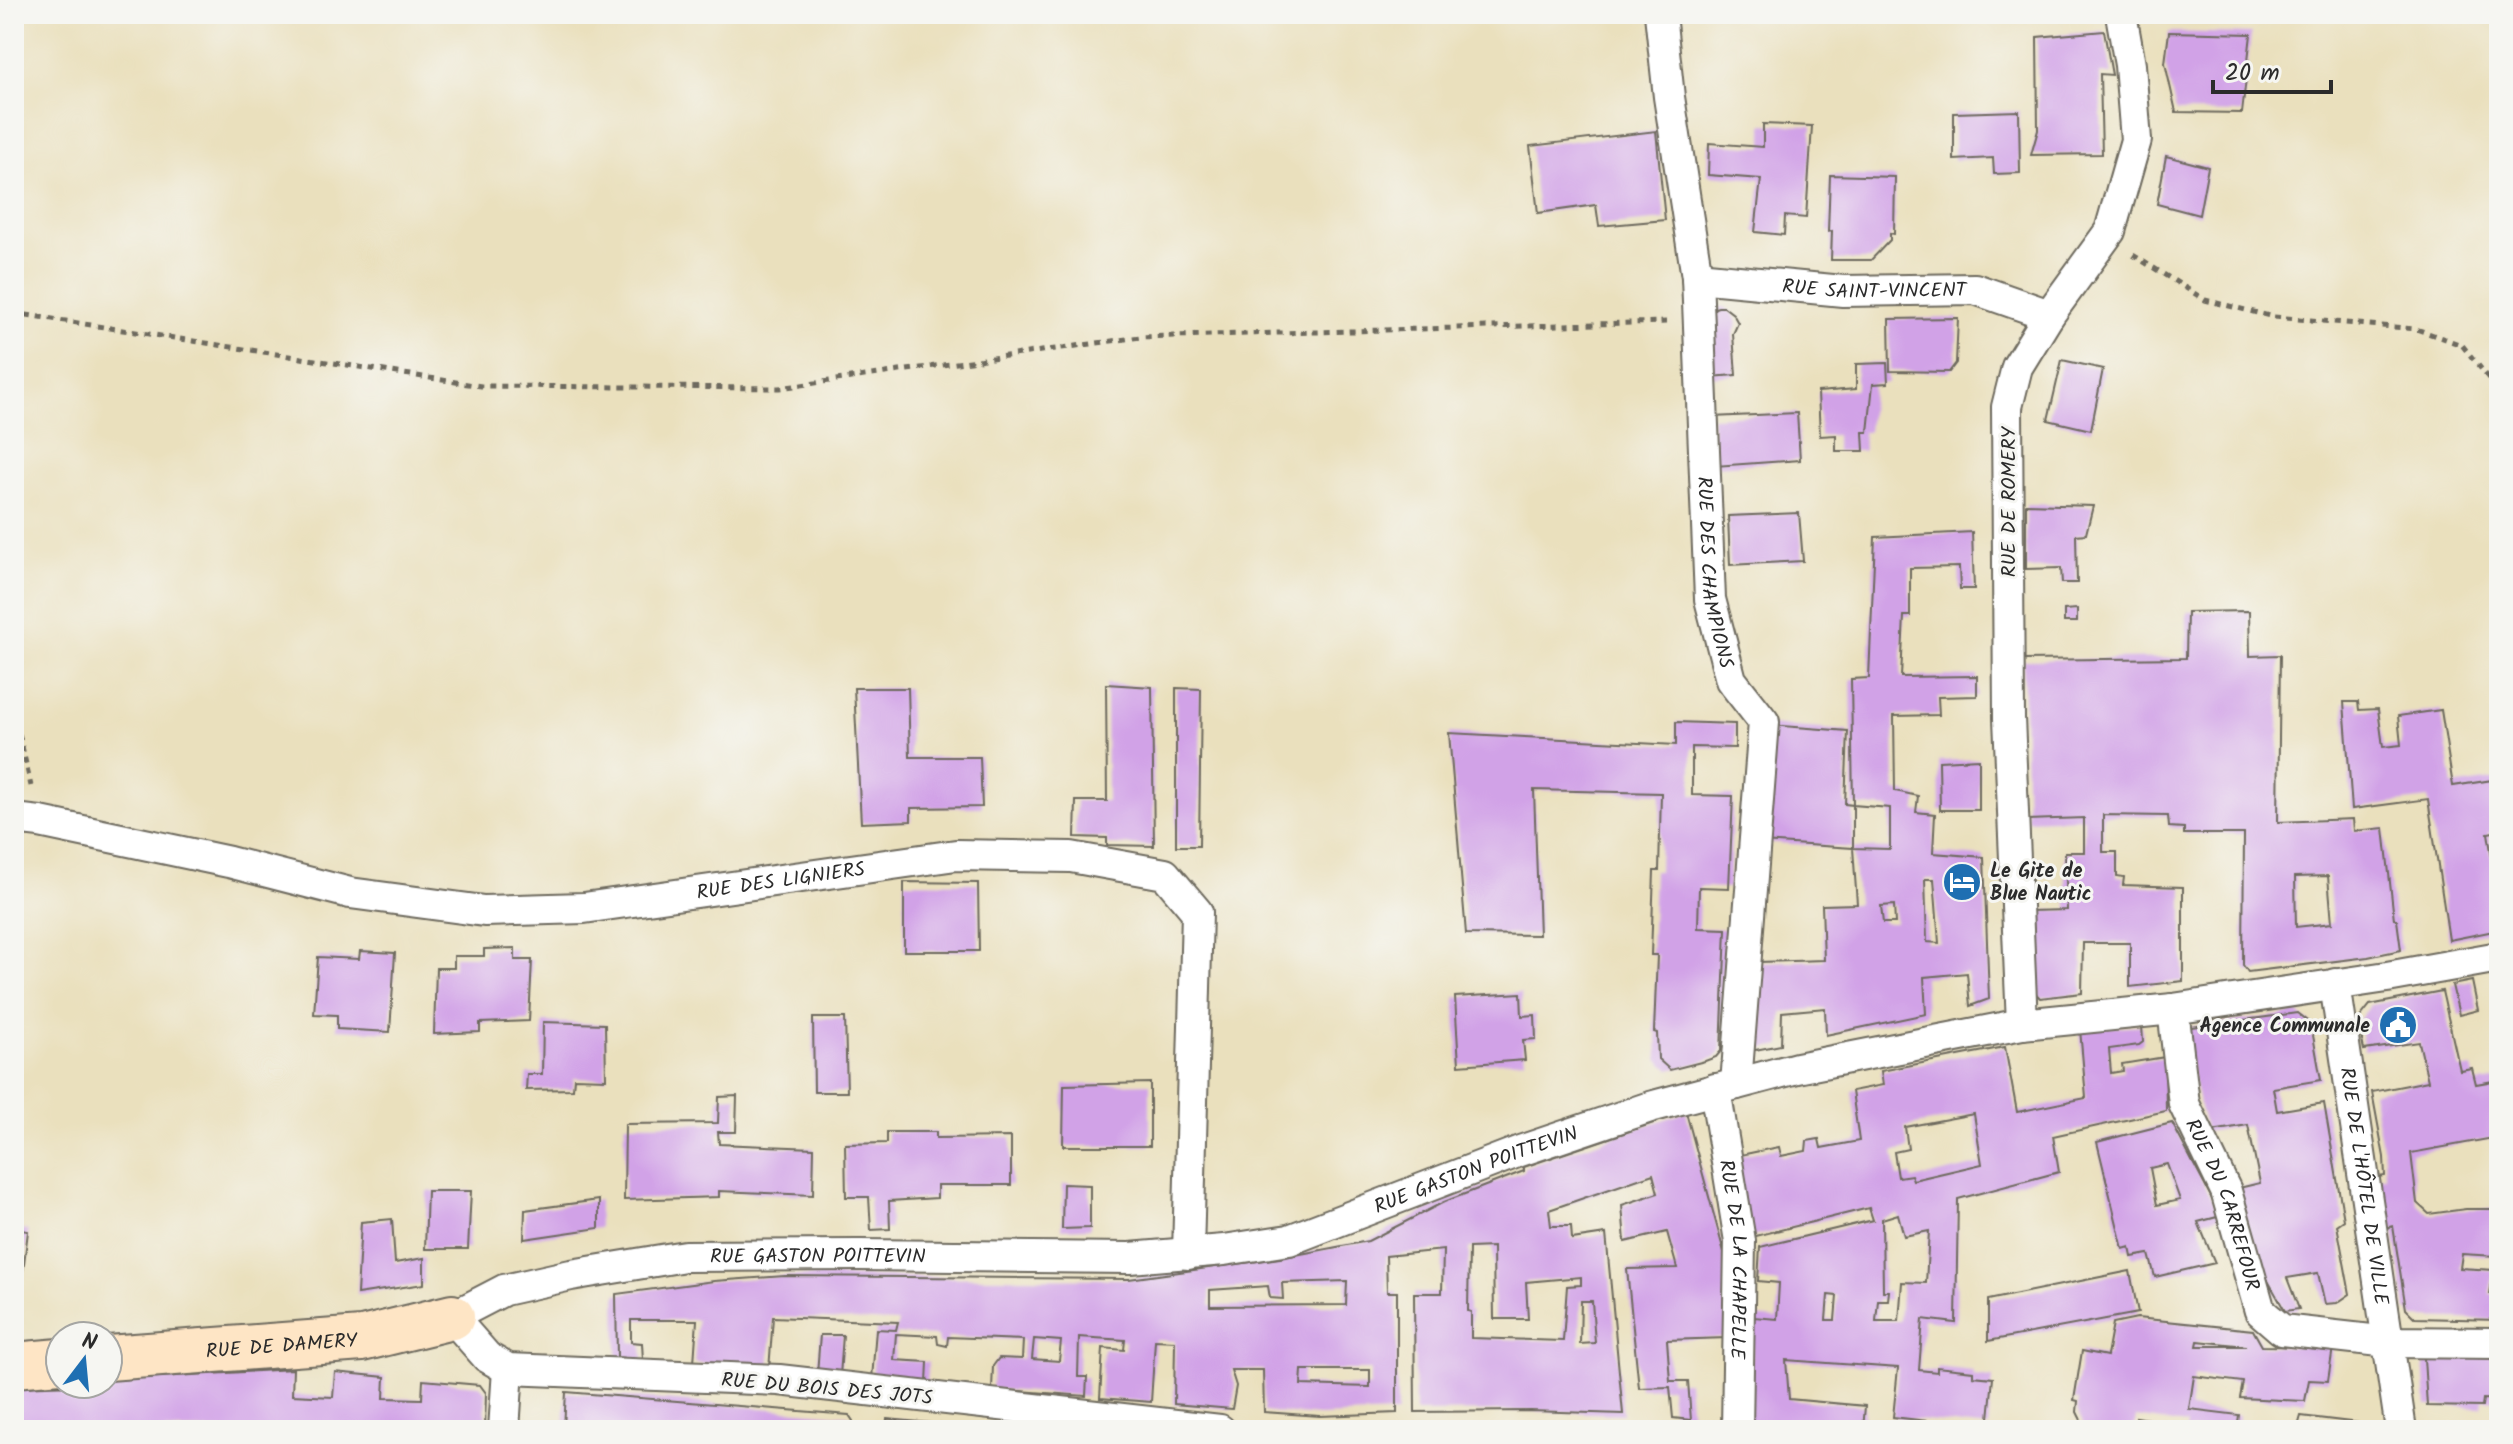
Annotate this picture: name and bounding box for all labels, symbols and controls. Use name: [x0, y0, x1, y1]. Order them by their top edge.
scale bar: [2213, 44, 2331, 94]
text: 20 m: [2225, 54, 2280, 93]
street label: RUE SAINT-VINCENT: [1781, 271, 1969, 309]
street label: RUE DE ROMERY: [1994, 425, 2026, 577]
street label: RUE DES CHAMPIONS: [1687, 476, 1741, 672]
street label: RUE DES LIGNIERS: [694, 854, 867, 910]
place label: Le Gite de Blue Nautic: [1990, 856, 2092, 911]
hotel icon: Le Gite de Blue Nautic: [1941, 861, 1983, 903]
public building icon: Agence Communale: [2377, 1004, 2419, 1046]
place label: Agence Communale: [2199, 1011, 2370, 1043]
street label: RUE DE L'HÔTEL DE VILLE: [2329, 1065, 2396, 1308]
street label: RUE DU CARREFOUR: [2175, 1114, 2268, 1295]
street label: RUE GASTON POITTEVIN: [1370, 1118, 1583, 1224]
street label: RUE DE LA CHAPELLE: [1709, 1157, 1755, 1361]
street label: RUE GASTON POITTEVIN: [710, 1241, 926, 1274]
north arrow: [44, 1320, 124, 1400]
text: N: [77, 1324, 100, 1362]
street label: RUE DE DAMERY: [205, 1325, 360, 1369]
street label: RUE DU BOIS DES JOTS: [720, 1365, 934, 1415]

